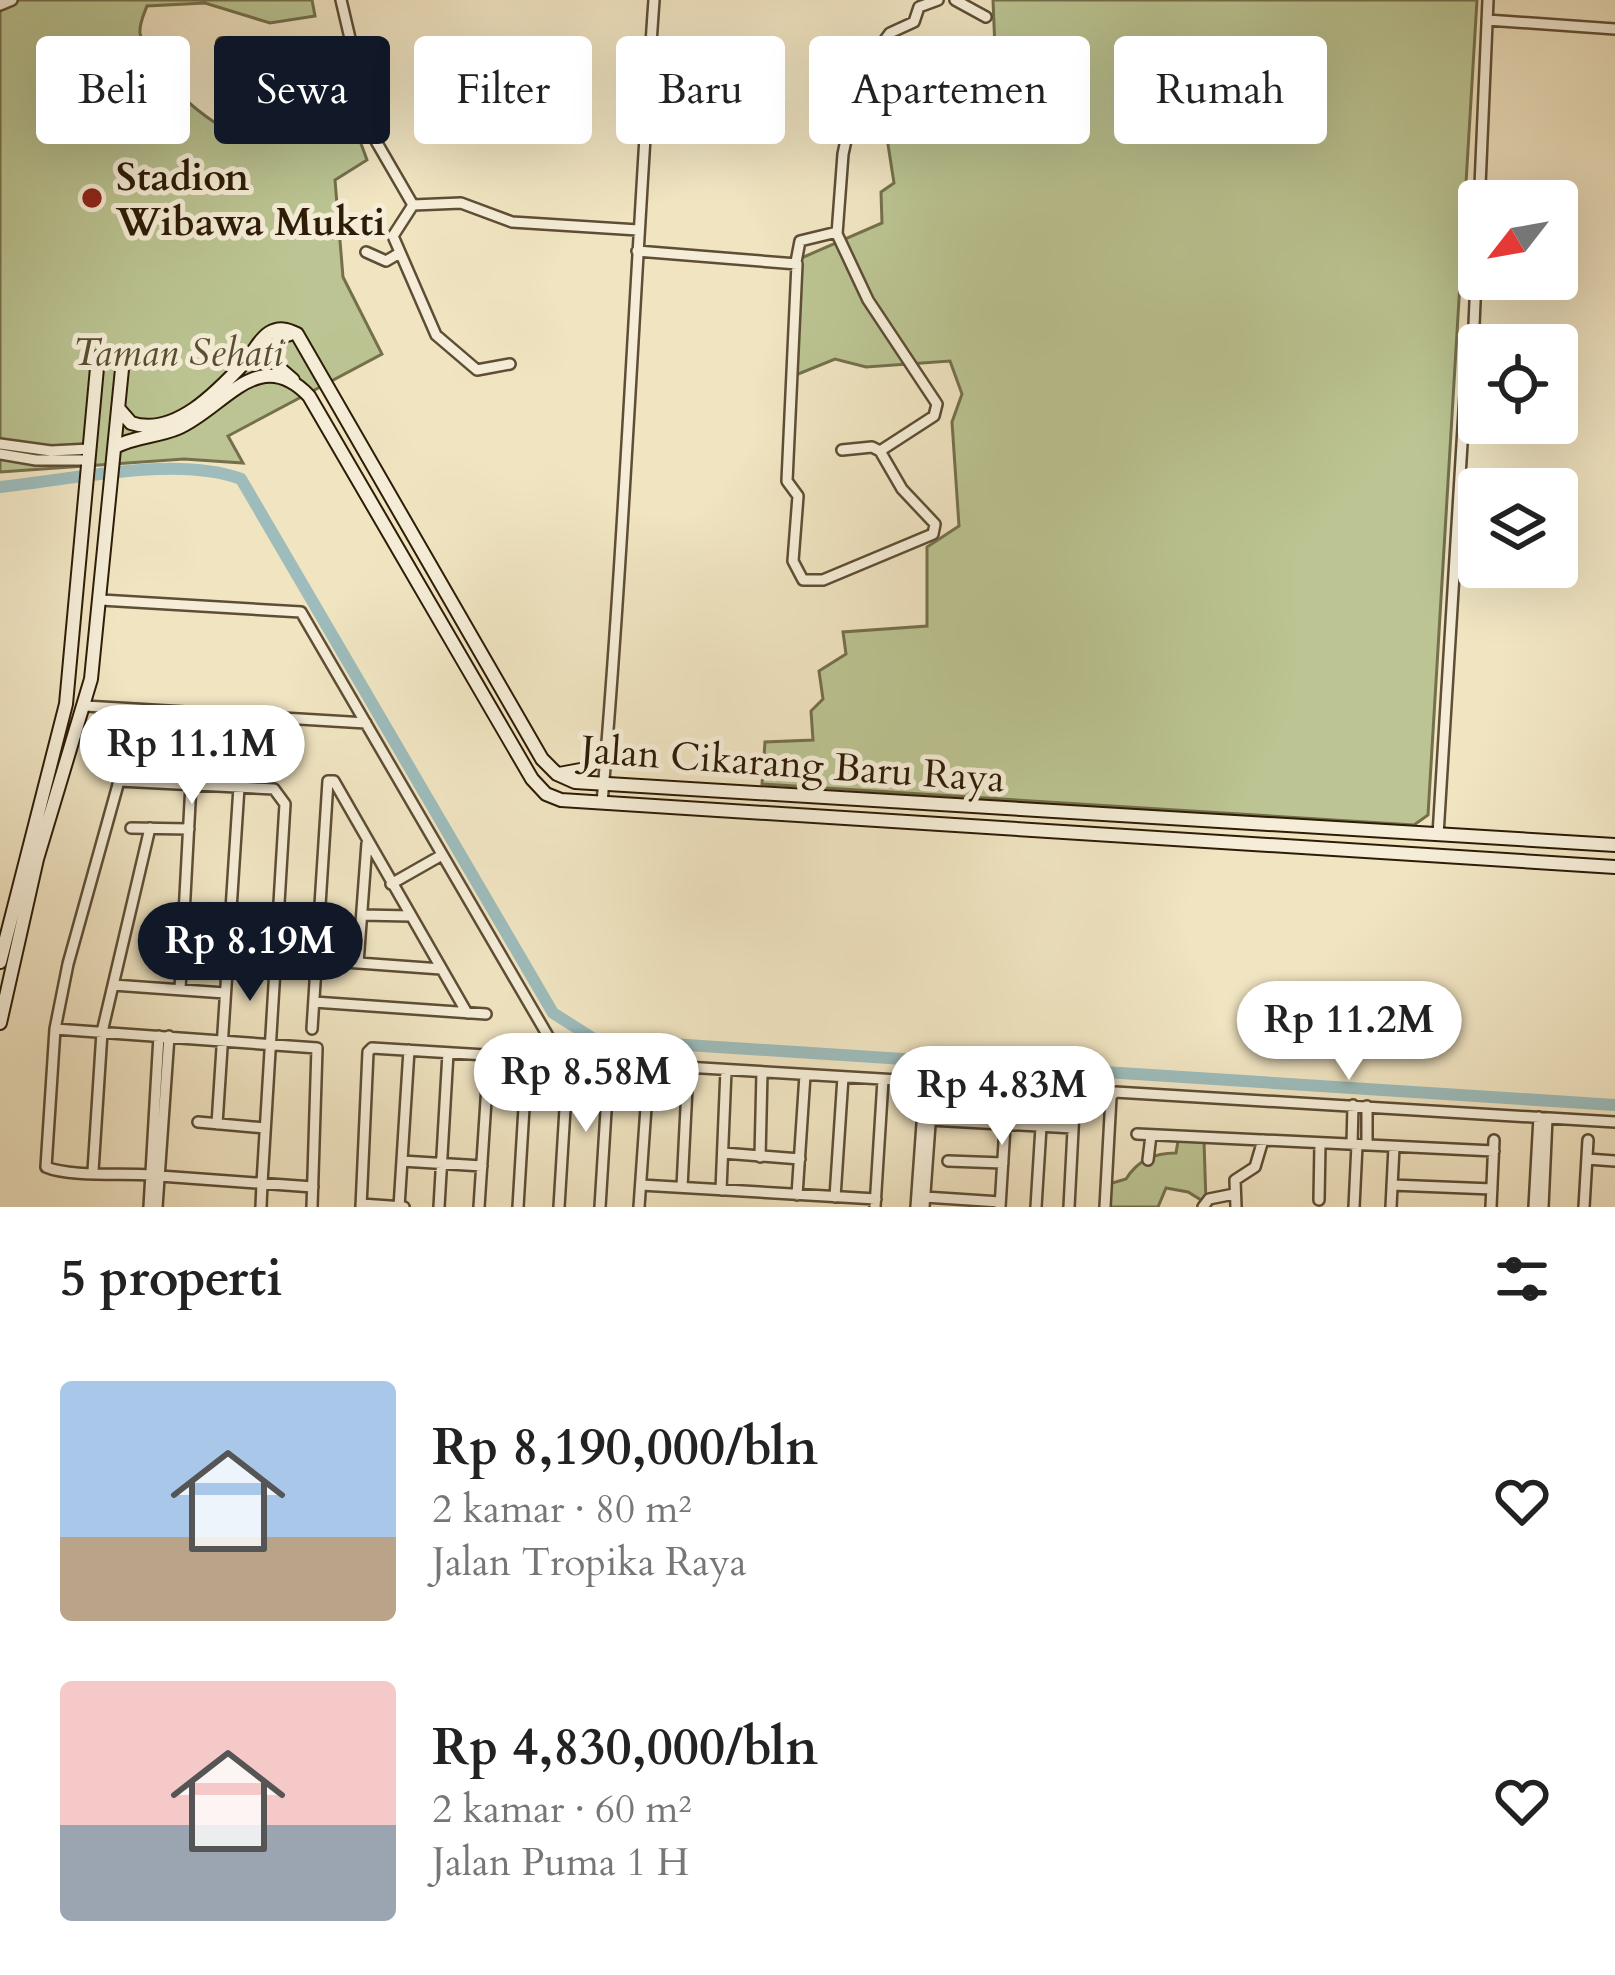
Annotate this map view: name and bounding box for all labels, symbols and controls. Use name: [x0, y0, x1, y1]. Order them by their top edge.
chip: Beli: [36, 36, 190, 144]
chip: Sewa: [214, 36, 390, 144]
chip: Filter: [414, 36, 592, 144]
chip: Baru: [616, 36, 785, 144]
chip: Apartemen: [809, 36, 1090, 144]
chip: Rumah: [1114, 36, 1327, 144]
place label: Stadion Wibawa Mukti: [115, 151, 386, 249]
north arrow: [1458, 180, 1578, 300]
map controls: [1458, 180, 1578, 588]
marker: Stadion Wibawa Mukti: [79, 185, 105, 211]
button: locate: [1458, 324, 1578, 444]
park label: Taman Sehati: [73, 326, 284, 379]
button: layers: [1458, 468, 1578, 588]
pin: Rp 11.1M: [68, 705, 316, 807]
text: Rp 11.1M: [107, 717, 277, 770]
street label: Jalan Cikarang Baru Raya: [574, 723, 1007, 806]
pin: Rp 8.19M: [126, 902, 374, 1004]
text: Rp 8.19M: [165, 914, 335, 967]
pin: Rp 11.2M: [1225, 981, 1473, 1083]
text: Rp 11.2M: [1264, 993, 1434, 1046]
pin: Rp 8.58M: [462, 1033, 710, 1135]
text: Rp 8.58M: [501, 1045, 671, 1098]
pin: Rp 4.83M: [878, 1046, 1126, 1148]
text: Rp 4.83M: [917, 1058, 1087, 1111]
text: 5 properti: [60, 1244, 283, 1314]
icon: filters: [1489, 1246, 1555, 1312]
text: Rp 8,190,000/bln: [432, 1413, 818, 1483]
icon: home: [156, 1429, 300, 1573]
icon: heart: [1489, 1468, 1555, 1534]
text: 2 kamar · 80 m²: [432, 1483, 692, 1536]
text: Jalan Tropika Raya: [432, 1536, 747, 1589]
text: Rp 4,830,000/bln: [432, 1713, 818, 1783]
icon: home: [156, 1729, 300, 1873]
icon: heart: [1489, 1768, 1555, 1834]
text: 2 kamar · 60 m²: [432, 1783, 692, 1836]
text: Jalan Puma 1 H: [432, 1836, 689, 1889]

